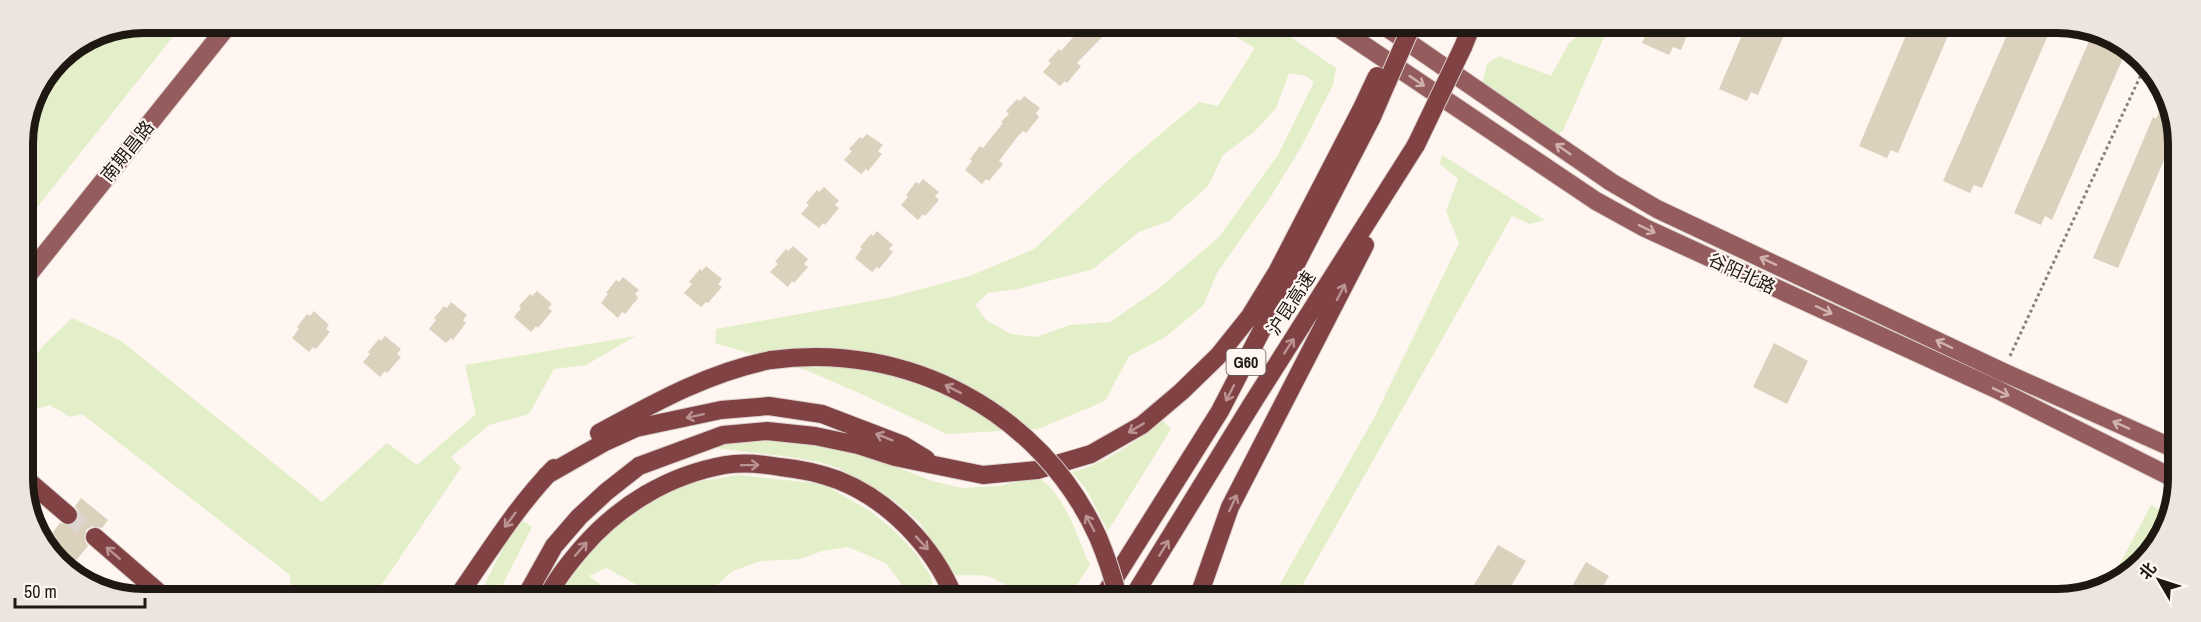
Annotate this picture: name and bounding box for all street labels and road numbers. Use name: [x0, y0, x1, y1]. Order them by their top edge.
street label: 南期昌路: [95, 115, 159, 187]
street label: 谷阳北路: [1704, 246, 1780, 300]
street label: 沪昆高速: [1261, 266, 1321, 340]
road number: G60: [1226, 349, 1266, 375]

